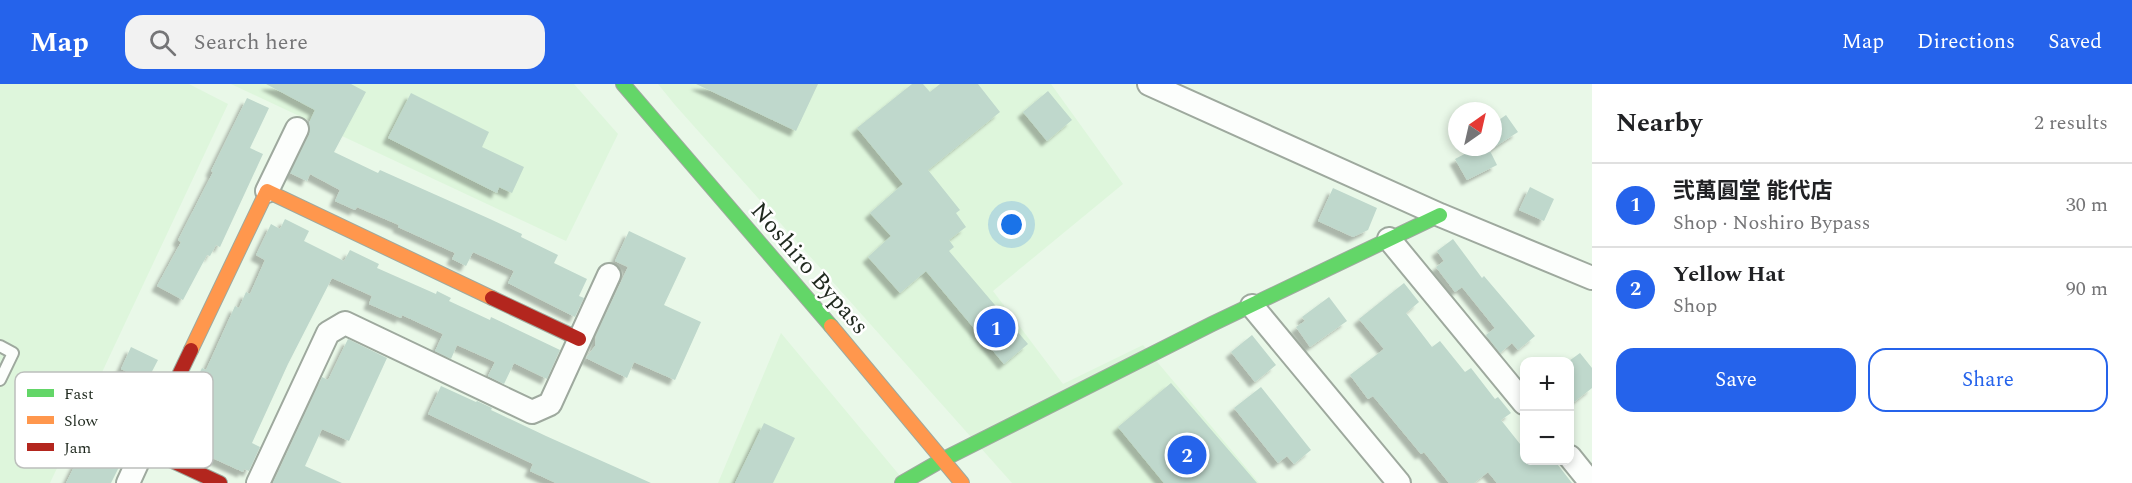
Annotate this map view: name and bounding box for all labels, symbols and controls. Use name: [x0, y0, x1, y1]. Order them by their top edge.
search box: [125, 15, 545, 69]
text: Map: [30, 21, 89, 64]
icon: search: [146, 26, 179, 59]
text: Search here: [194, 26, 308, 59]
text: Map: [1842, 26, 1884, 58]
text: Directions: [1917, 26, 2015, 58]
text: Saved: [2048, 26, 2102, 58]
north arrow: [1448, 102, 1502, 156]
text: Nearby: [1616, 103, 1702, 143]
text: 2 results: [2034, 108, 2108, 138]
text: 弐萬圓堂 能代店: [1673, 175, 1833, 208]
text: 1: [1630, 190, 1641, 220]
text: 30 m: [2066, 190, 2108, 220]
street label: Noshiro Bypass: [741, 194, 877, 343]
text: Shop · Noshiro Bypass: [1673, 208, 1870, 238]
your location: [997, 210, 1026, 239]
text: Yellow Hat: [1673, 258, 1785, 291]
text: 2: [1630, 274, 1641, 304]
text: 90 m: [2066, 274, 2108, 304]
text: Shop: [1673, 291, 1717, 321]
pin: 1: [976, 306, 1016, 350]
button: Save: [1616, 348, 1856, 412]
button: Share: [1868, 348, 2108, 412]
map controls: [1520, 357, 1574, 465]
button: +: [1520, 357, 1574, 411]
legend: [15, 372, 213, 468]
text: Fast: [64, 382, 94, 406]
text: Slow: [64, 409, 99, 433]
button: −: [1520, 411, 1574, 465]
pin: 2: [1168, 432, 1206, 478]
text: Jam: [64, 436, 92, 460]

